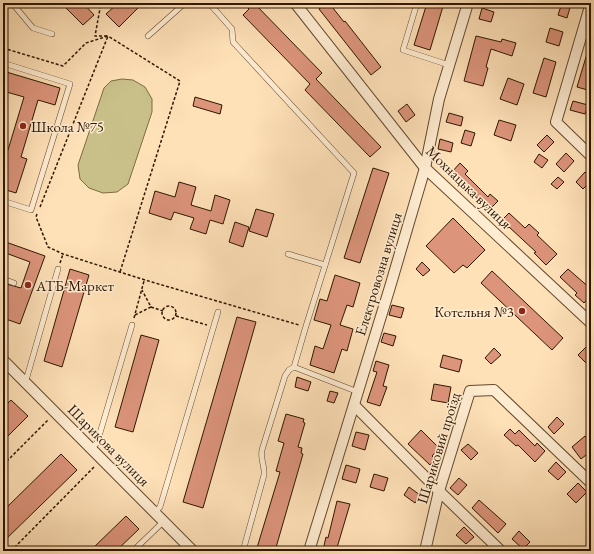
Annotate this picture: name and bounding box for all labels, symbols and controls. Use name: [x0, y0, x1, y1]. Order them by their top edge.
place label: Школа №75: [31, 117, 104, 136]
marker: Школа №75: [18, 121, 28, 131]
street label: Мохнацька вулиця: [422, 141, 516, 233]
street label: Електровозна вулиця: [350, 210, 406, 338]
place label: АТБ-Маркет: [35, 276, 114, 295]
marker: АТБ-Маркет: [23, 280, 33, 290]
place label: Котельня №3: [434, 302, 514, 321]
marker: Котельня №3: [517, 306, 527, 316]
street label: Шариковий проїзд: [412, 390, 464, 506]
street label: Шарикова вулиця: [64, 400, 154, 490]

